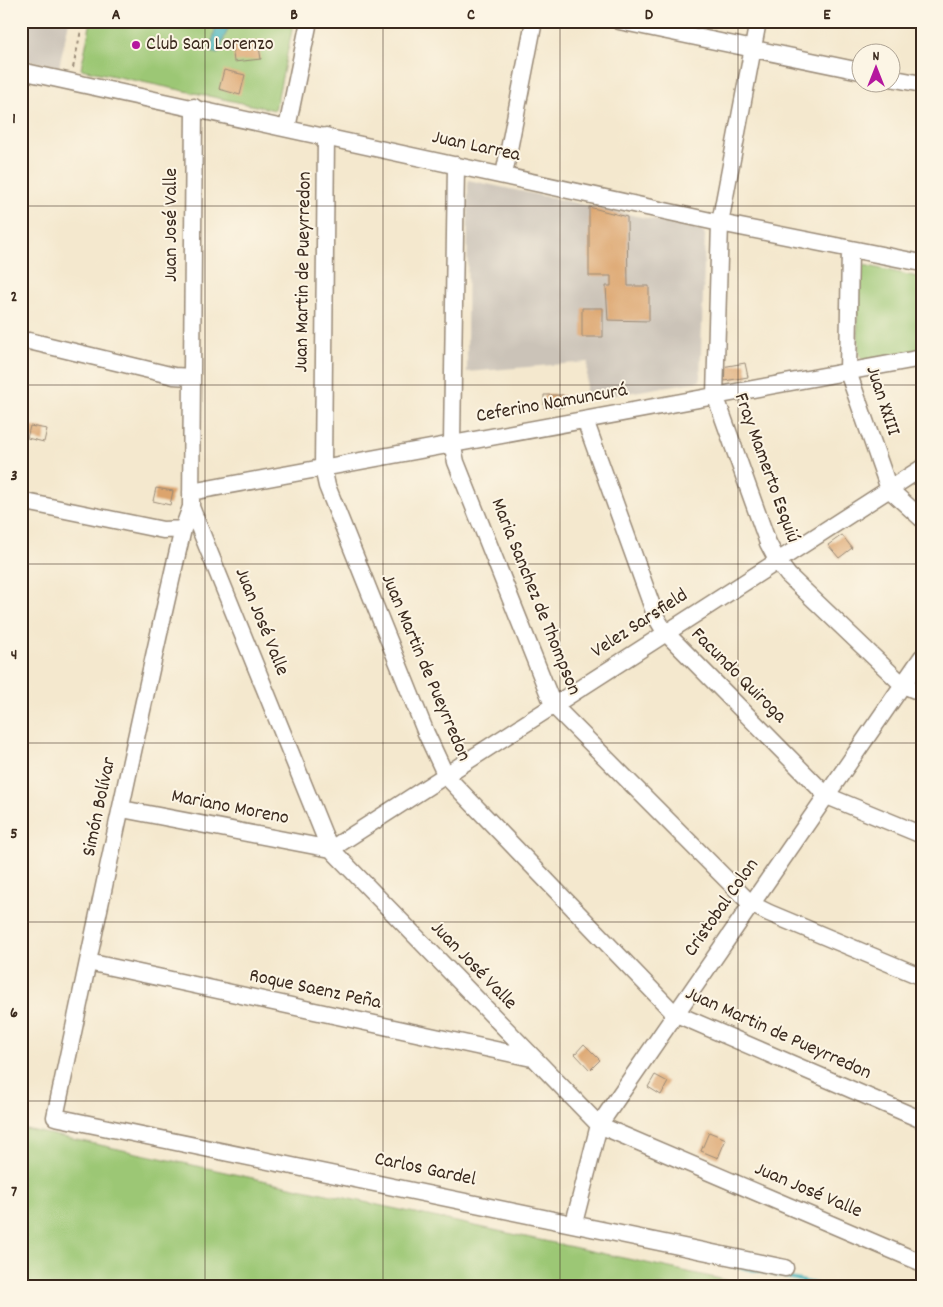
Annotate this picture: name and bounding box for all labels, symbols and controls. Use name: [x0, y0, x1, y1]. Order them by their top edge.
text: A: [112, 4, 121, 27]
text: B: [290, 4, 298, 27]
text: C: [467, 4, 475, 27]
text: D: [645, 4, 654, 27]
text: E: [823, 4, 831, 27]
place label: Club San Lorenzo: [146, 31, 274, 59]
marker: Club San Lorenzo: [130, 39, 142, 51]
north arrow: [850, 42, 900, 92]
text: N: [873, 47, 880, 67]
text: 1: [12, 108, 16, 131]
street label: Juan Larrea: [429, 124, 523, 170]
street label: Juan José Valle: [158, 168, 186, 282]
street label: Juan Martin de Pueyrredon: [288, 171, 320, 373]
text: 2: [11, 286, 18, 309]
street label: Juan XXIII: [858, 363, 906, 439]
street label: Ceferino Namuncurá: [474, 377, 630, 431]
street label: Fray Mamerto Esquiú: [726, 389, 806, 547]
text: 3: [10, 465, 18, 488]
street label: Maria Sanchez de Thompson: [483, 494, 587, 700]
street label: Juan José Valle: [227, 564, 295, 680]
street label: Juan Martin de Pueyrredon: [373, 570, 477, 766]
street label: Velez Sarsfield: [586, 582, 694, 666]
street label: Facundo Quiroga: [684, 622, 793, 731]
text: 4: [11, 644, 17, 667]
street label: Simón Bolívar: [76, 754, 124, 859]
street label: Mariano Moreno: [169, 783, 291, 833]
text: 5: [10, 823, 18, 846]
street label: Cristobal Colon: [678, 853, 766, 963]
street label: Juan José Valle: [423, 915, 523, 1017]
street label: Roque Saenz Peña: [246, 962, 384, 1018]
street label: Juan Martin de Pueyrredon: [680, 980, 876, 1088]
text: 6: [10, 1002, 18, 1025]
street label: Carlos Gardel: [372, 1146, 479, 1194]
street label: Juan José Valle: [750, 1156, 866, 1226]
text: 7: [11, 1181, 17, 1204]

